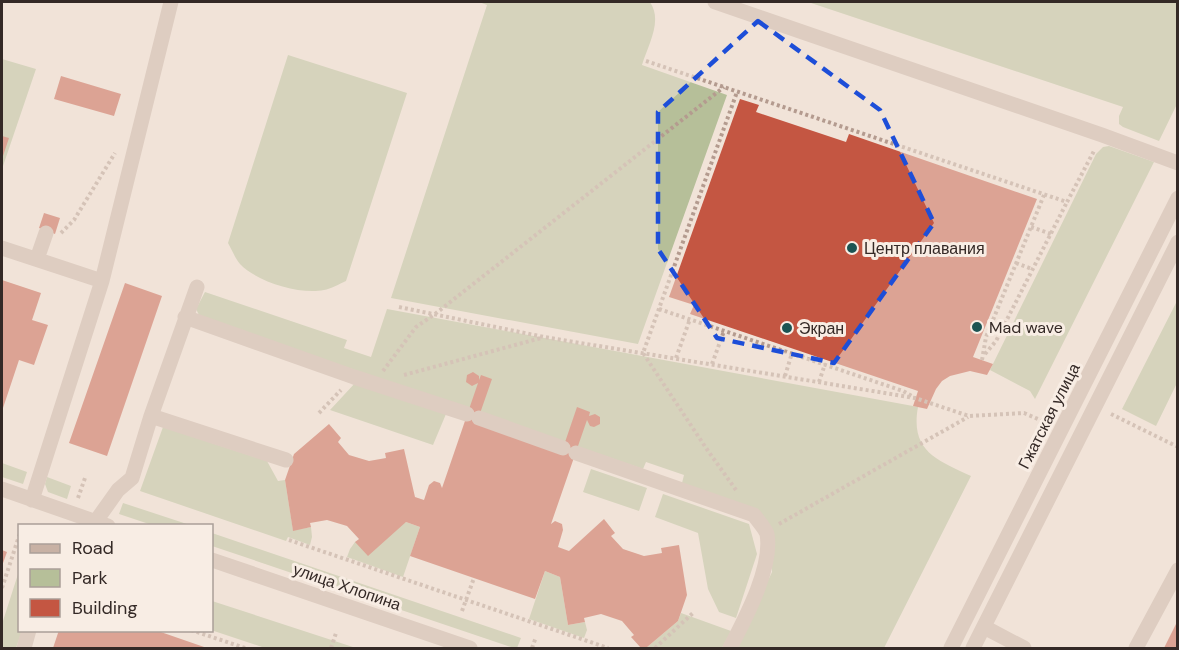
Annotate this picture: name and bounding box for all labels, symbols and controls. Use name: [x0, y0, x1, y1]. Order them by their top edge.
place label: Центр плавания: [864, 238, 985, 259]
marker: Центр плавания: [845, 241, 859, 255]
place label: Mad wave: [989, 317, 1063, 338]
place label: Экран: [799, 318, 844, 339]
marker: Mad wave: [970, 320, 984, 334]
marker: Экран: [780, 321, 794, 335]
street label: Гжатская улица: [1013, 359, 1085, 473]
legend: [18, 524, 213, 632]
text: Road: [72, 536, 114, 560]
street label: улица Хлопина: [290, 559, 404, 615]
text: Park: [72, 566, 108, 590]
text: Building: [72, 596, 137, 620]

